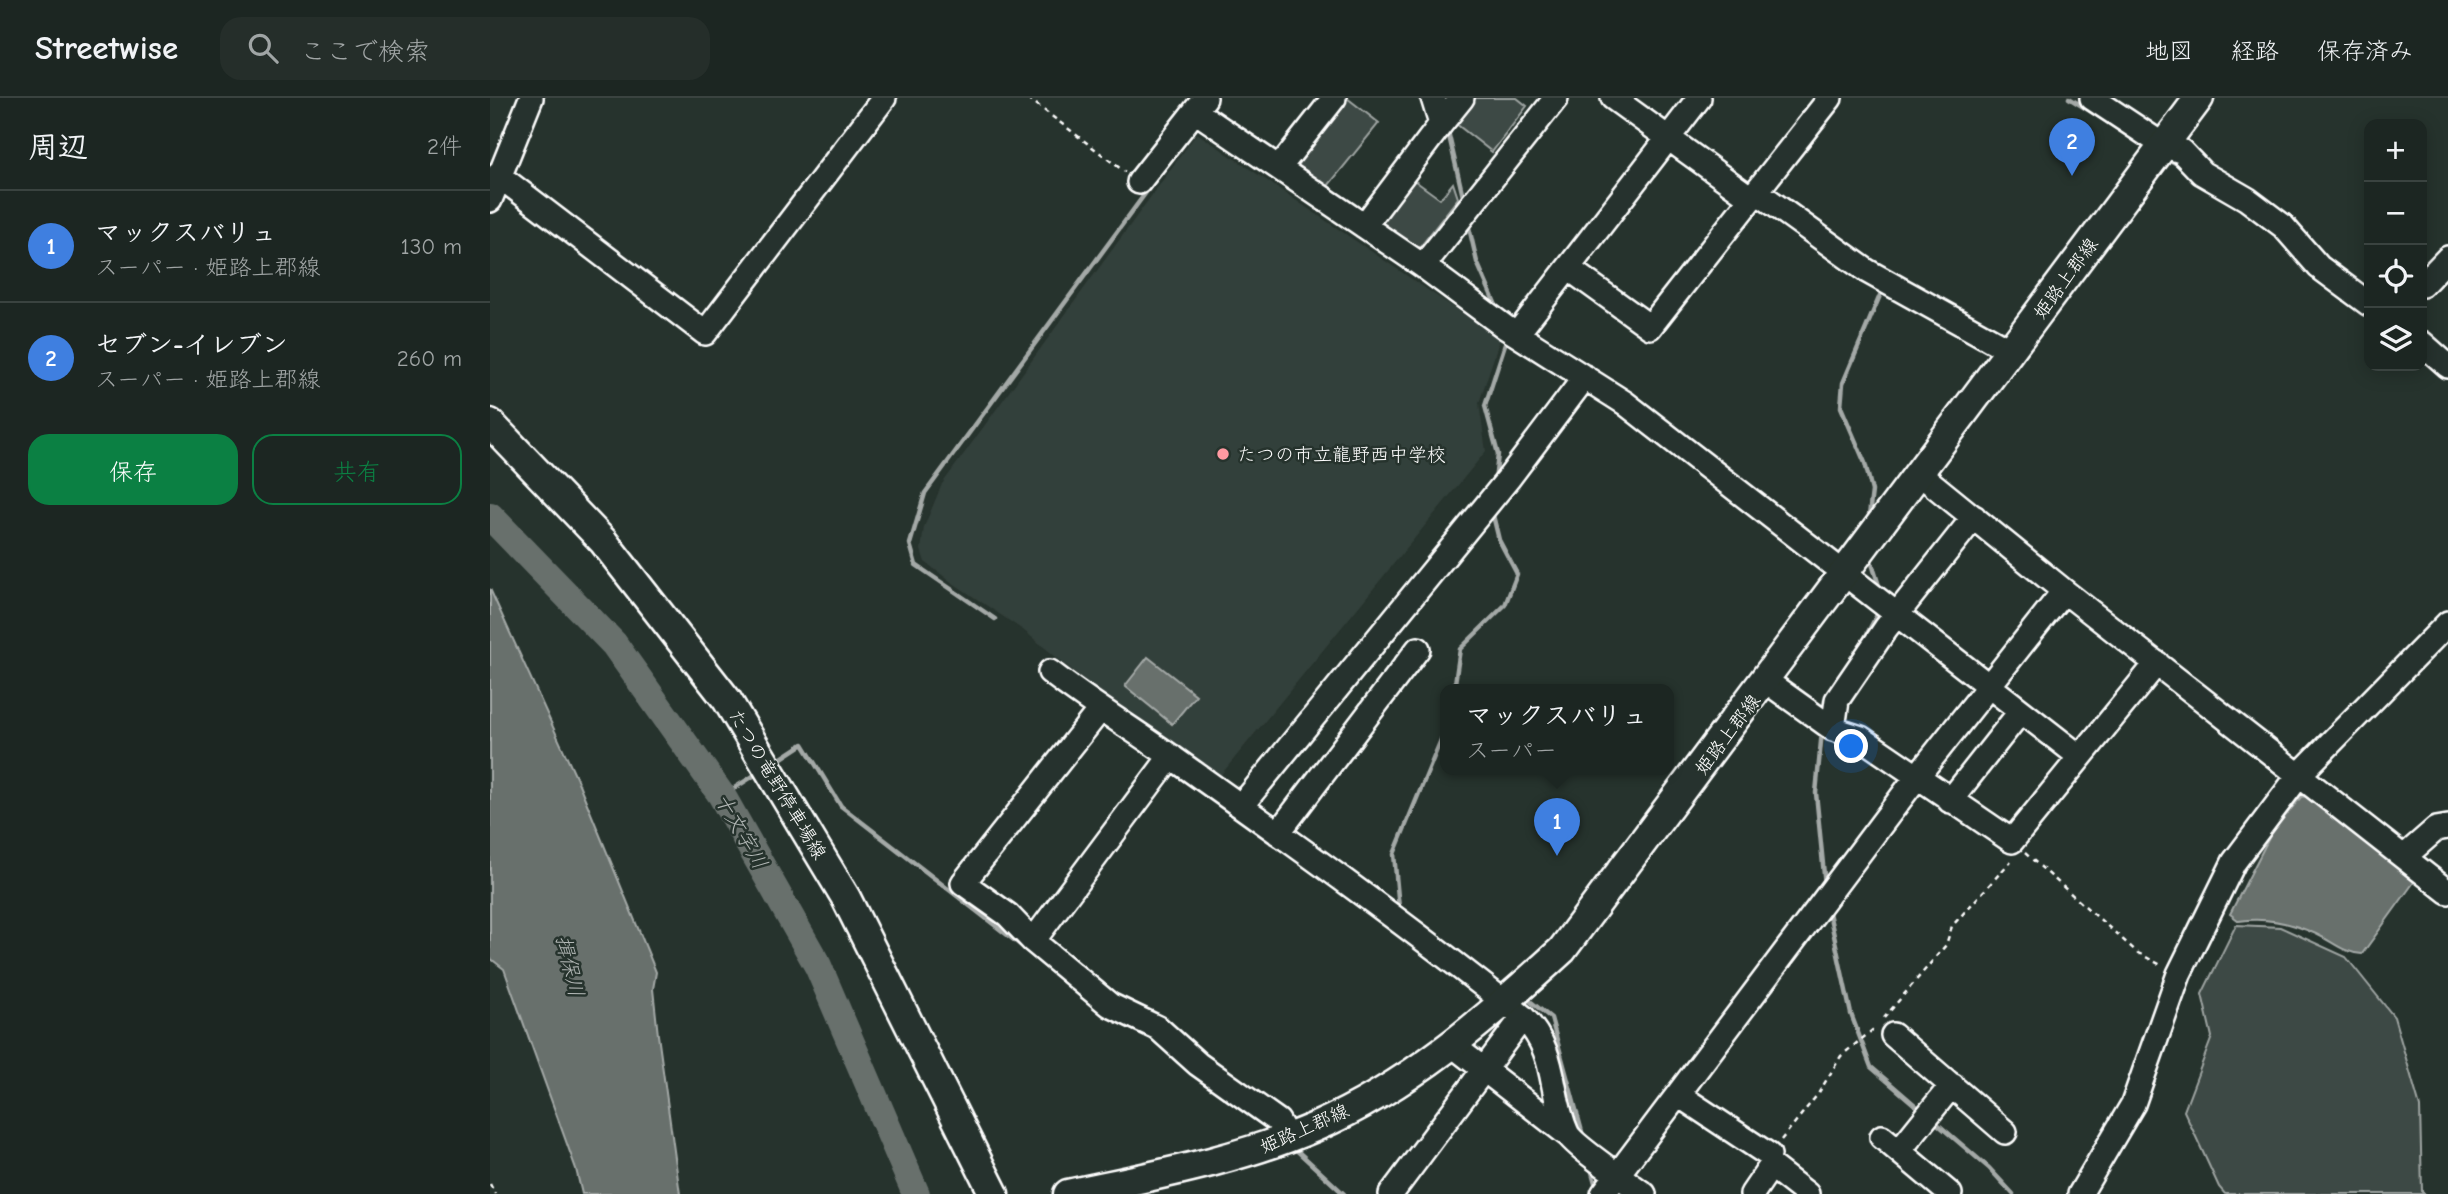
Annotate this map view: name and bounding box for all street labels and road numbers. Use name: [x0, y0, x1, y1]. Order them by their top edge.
street label: 姫路上郡線: [2029, 234, 2103, 323]
street label: 姫路上郡線: [1690, 690, 1765, 779]
street label: たつの竜野停車場線: [724, 706, 831, 863]
street label: 姫路上郡線: [1257, 1100, 1352, 1158]

